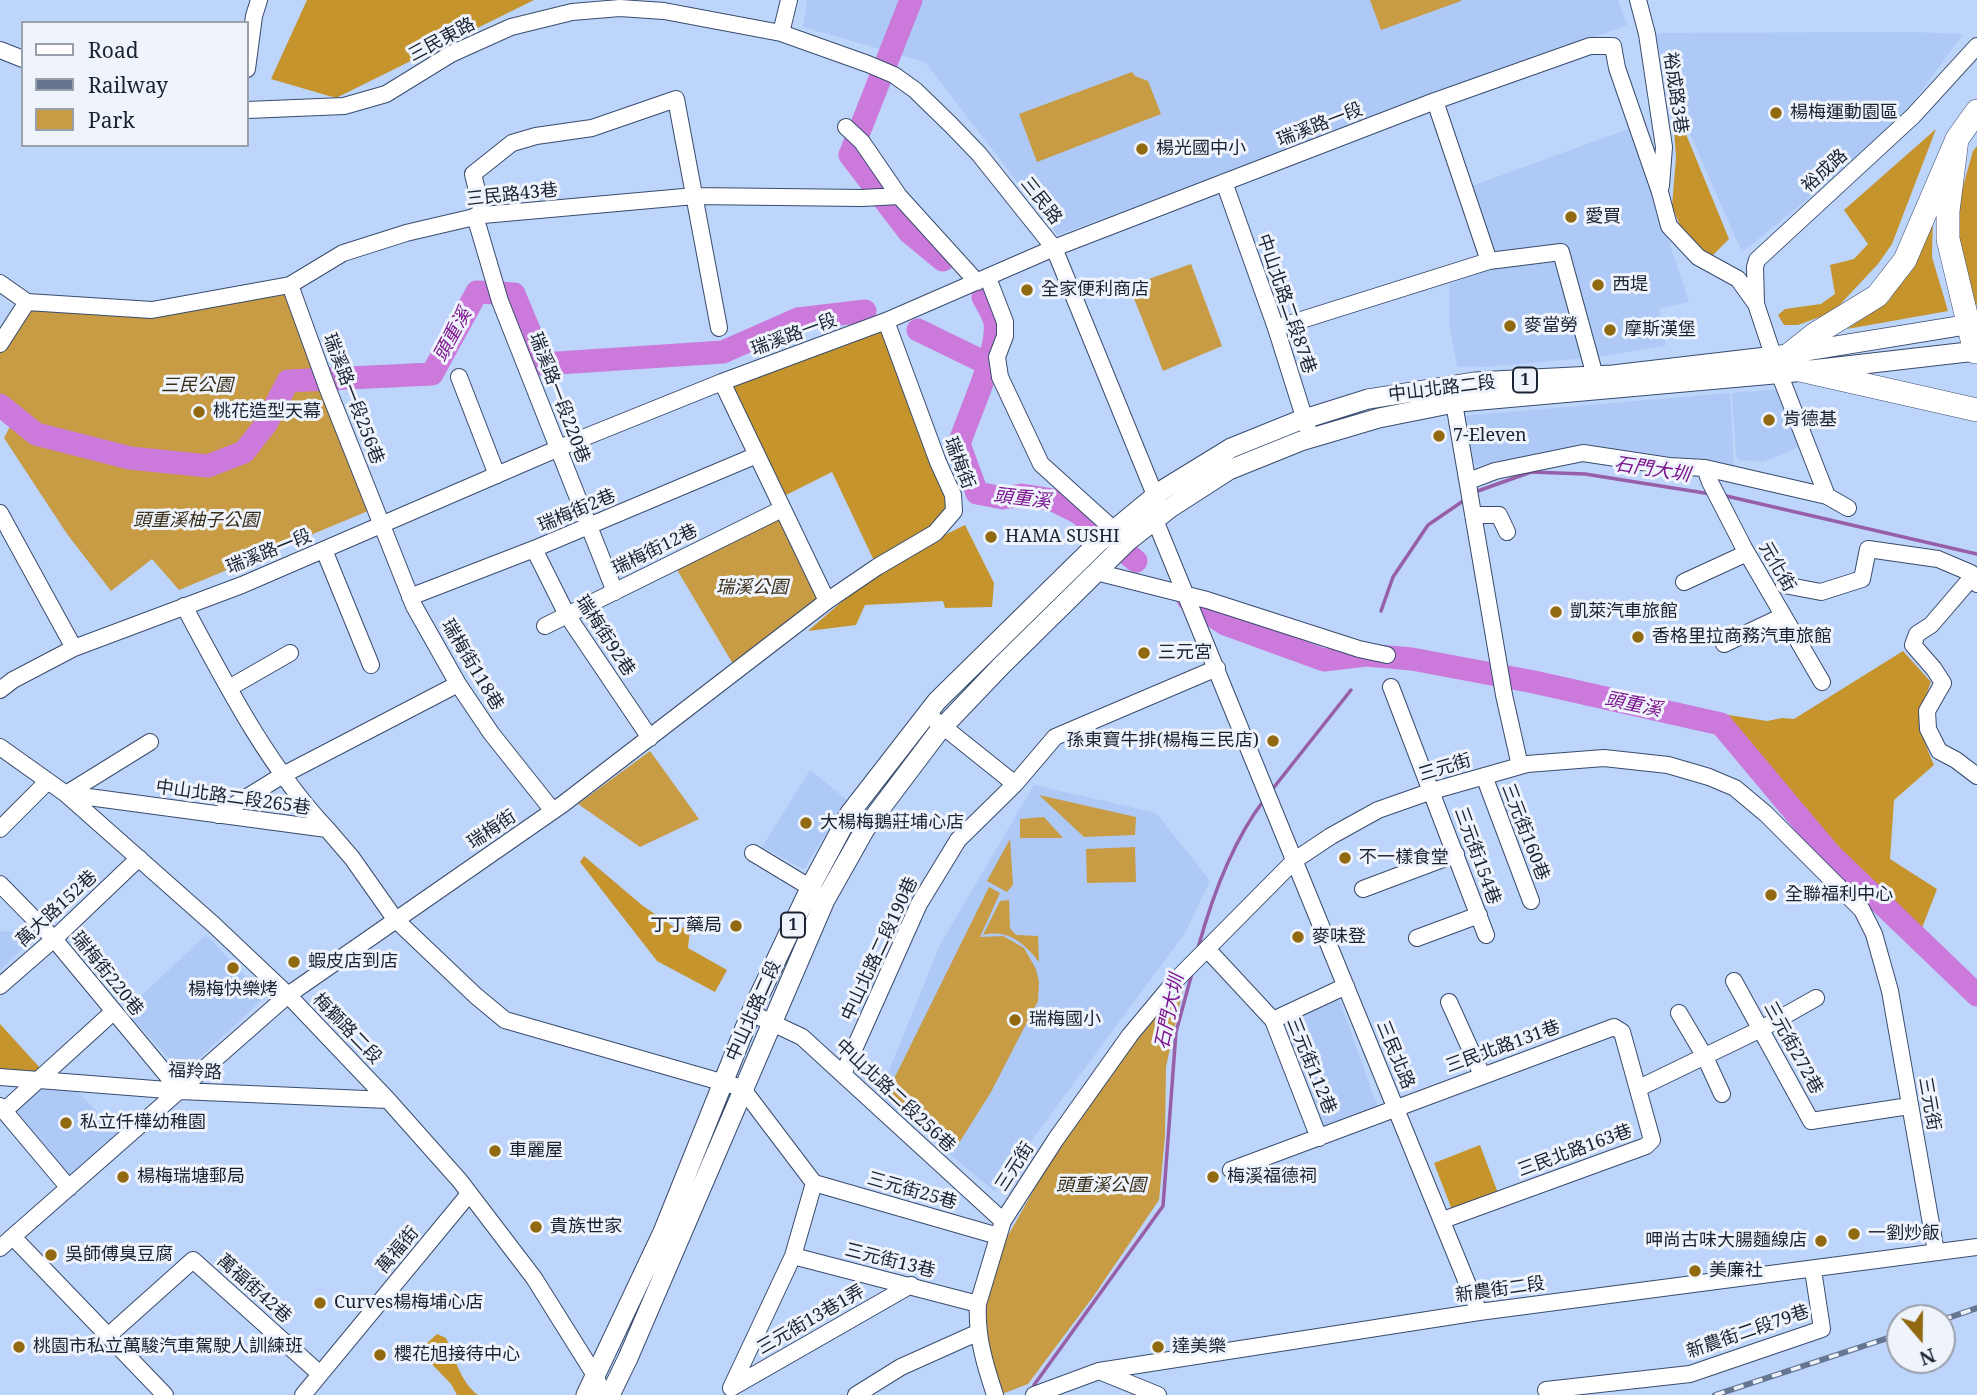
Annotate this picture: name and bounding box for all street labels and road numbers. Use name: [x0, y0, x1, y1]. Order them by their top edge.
street label: 三民東路: [405, 14, 479, 66]
street label: 裕成路3巷: [1659, 51, 1691, 135]
street label: 瑞溪路一段: [1274, 99, 1366, 151]
street label: 裕成路: [1798, 145, 1852, 197]
street label: 三民路: [1016, 173, 1066, 229]
street label: 三民路43巷: [465, 179, 559, 211]
street label: 中山北路二段87巷: [1252, 231, 1320, 377]
street label: 瑞溪路一段: [748, 309, 840, 361]
street label: 瑞溪路一段220巷: [524, 330, 594, 466]
street label: 瑞溪路一段256巷: [318, 331, 388, 467]
road number: 1: [1513, 368, 1537, 392]
street label: 中山北路二段: [1387, 372, 1497, 406]
street label: 瑞梅街: [939, 434, 979, 492]
street label: 瑞梅街2巷: [535, 485, 619, 537]
street label: 瑞梅街12巷: [609, 520, 701, 580]
street label: 瑞溪路一段: [223, 525, 315, 579]
street label: 元化街: [1754, 538, 1800, 596]
street label: 瑞梅街92巷: [571, 591, 639, 681]
street label: 瑞梅街118巷: [436, 616, 508, 714]
street label: 三元街: [1416, 750, 1474, 786]
street label: 中山北路二段265巷: [154, 776, 312, 820]
street label: 三元街160巷: [1497, 780, 1553, 884]
street label: 三元街154巷: [1449, 804, 1505, 908]
street label: 瑞梅街: [464, 806, 520, 854]
street label: 萬大路152巷: [12, 866, 102, 952]
street label: 中山北路二段190巷: [837, 874, 923, 1024]
road number: 1: [781, 912, 805, 937]
street label: 瑞梅街220巷: [66, 927, 148, 1021]
street label: 中山北路二段: [722, 957, 786, 1065]
street label: 梅獅路二段: [308, 989, 386, 1069]
street label: 三元街272巷: [1759, 998, 1827, 1098]
street label: 三元街112巷: [1282, 1015, 1340, 1117]
street label: 三民北路131巷: [1443, 1016, 1563, 1078]
street label: 三民北路: [1372, 1018, 1418, 1092]
street label: 中山北路二段256巷: [831, 1035, 959, 1157]
street label: 福羚路: [167, 1060, 223, 1084]
street label: 三元街: [1914, 1076, 1944, 1132]
street label: 三民北路163巷: [1515, 1120, 1635, 1182]
street label: 三元街: [991, 1138, 1039, 1196]
street label: 三元街25巷: [865, 1168, 959, 1214]
street label: 萬福街: [372, 1222, 424, 1278]
street label: 三元街13巷: [843, 1239, 937, 1283]
street label: 萬福街42巷: [213, 1250, 295, 1328]
street label: 新農街二段: [1454, 1273, 1546, 1307]
street label: 三元街13巷1弄: [754, 1281, 868, 1359]
street label: 新農街二段79巷: [1684, 1301, 1812, 1363]

